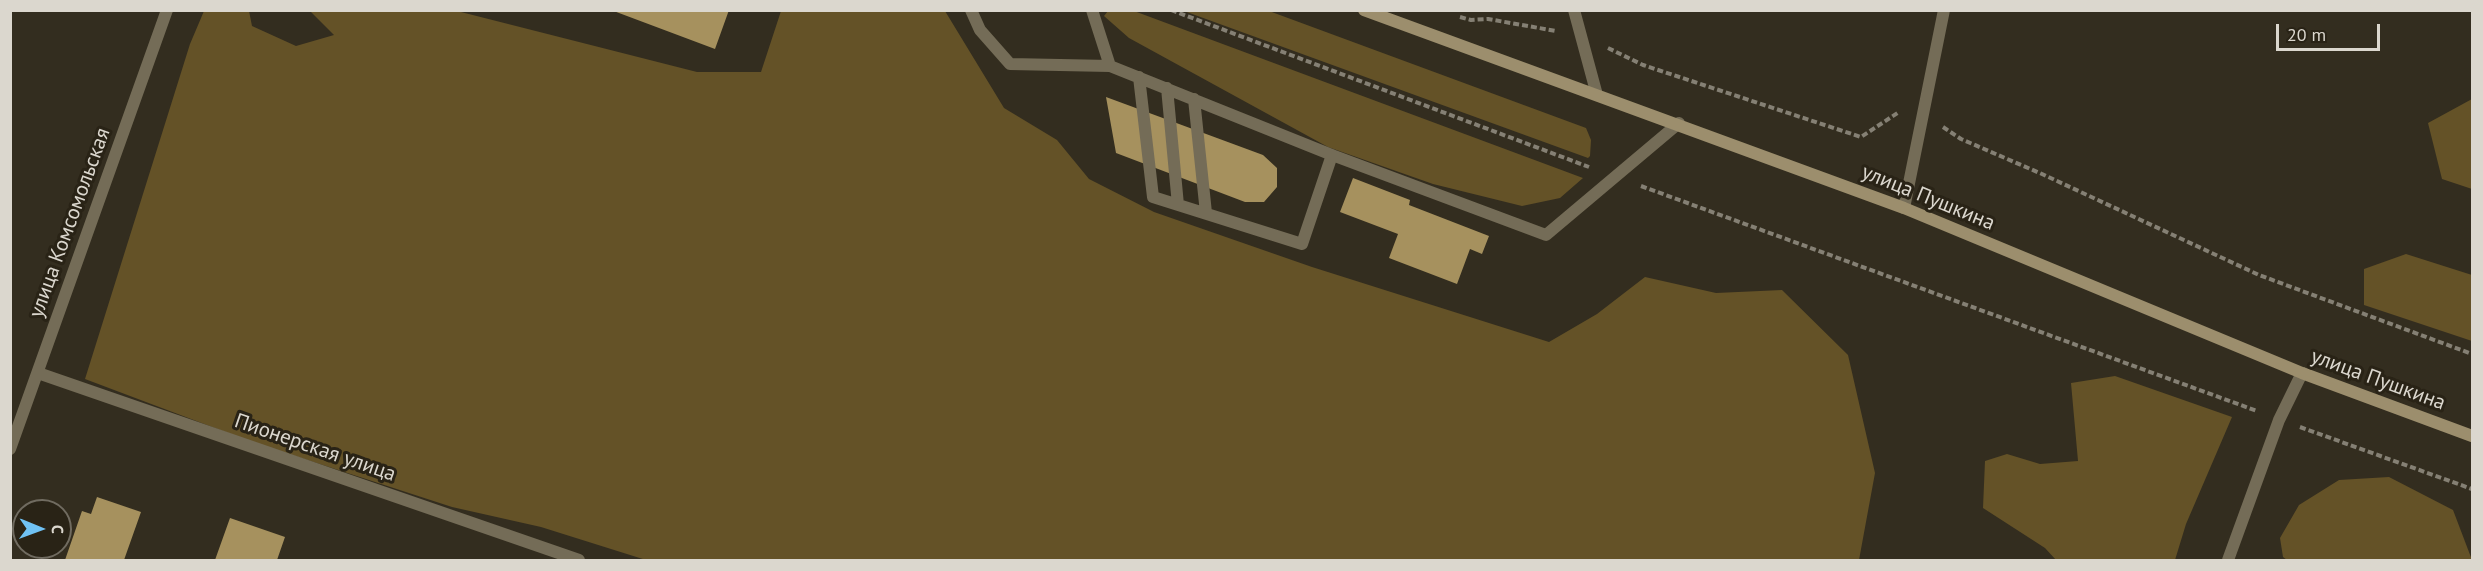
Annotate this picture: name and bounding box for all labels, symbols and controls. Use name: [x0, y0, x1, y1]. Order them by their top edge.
scale bar: [2279, 12, 2382, 50]
text: 20 m: [2287, 23, 2326, 46]
street label: улица Комсомольская: [24, 125, 116, 321]
street label: улица Пушкина: [1858, 160, 1998, 236]
street label: улица Пушкина: [2307, 344, 2449, 416]
street label: Пионерская улица: [231, 409, 399, 487]
north arrow: [12, 499, 72, 559]
text: С: [48, 525, 68, 534]

